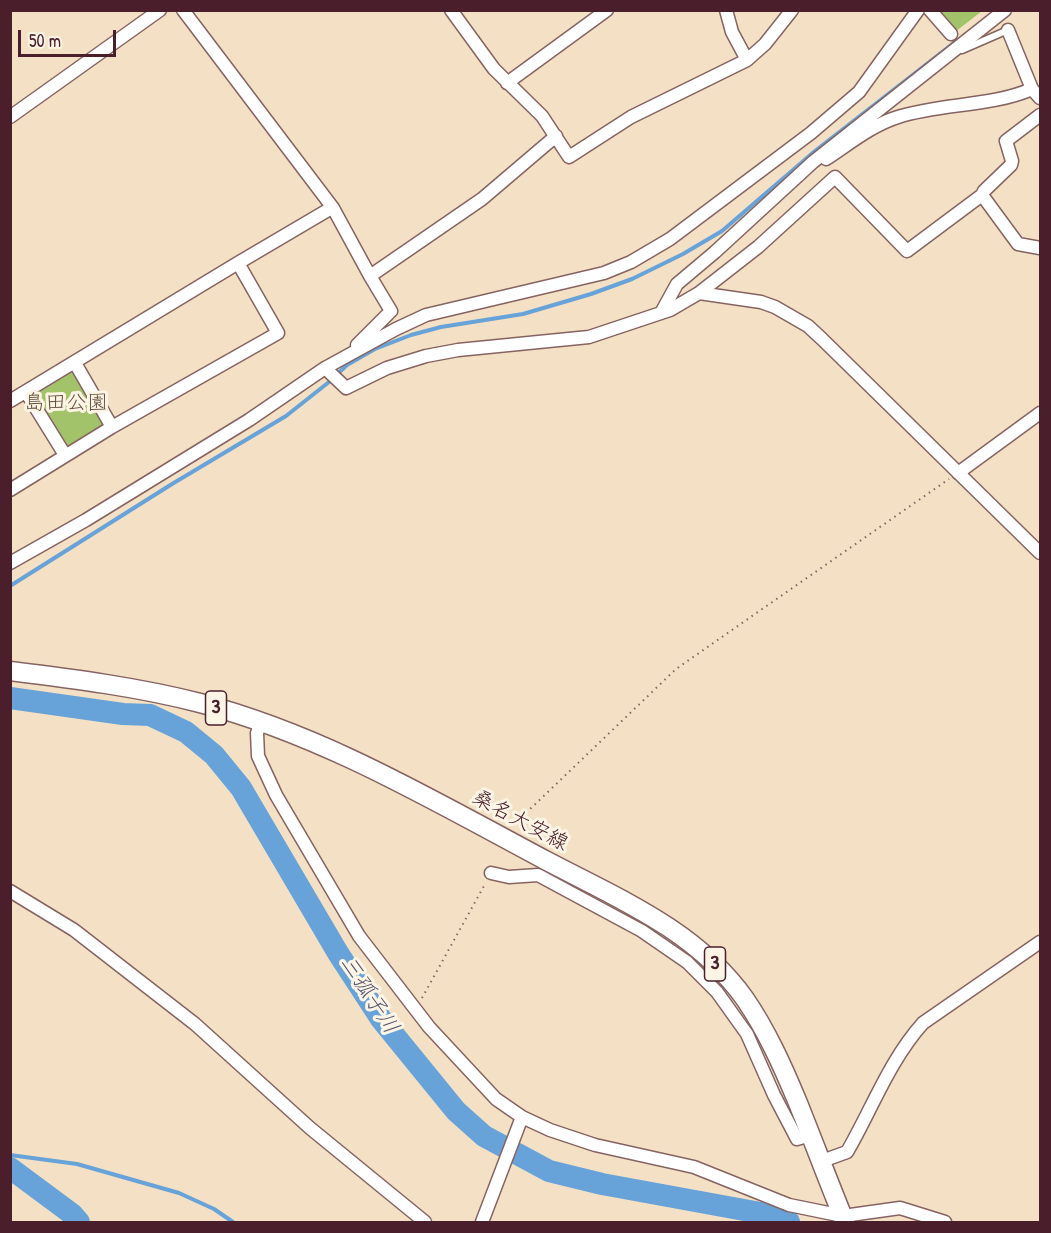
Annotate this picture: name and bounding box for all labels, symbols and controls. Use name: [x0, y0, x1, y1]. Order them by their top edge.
scale bar: [21, 18, 118, 56]
text: 50 m: [29, 28, 61, 53]
park label: 島田公園: [24, 390, 108, 416]
road number: 3: [206, 691, 226, 725]
street label: 桑名大安線: [468, 785, 572, 857]
road number: 3: [704, 947, 726, 981]
water label: 三孤子川: [334, 951, 404, 1039]

